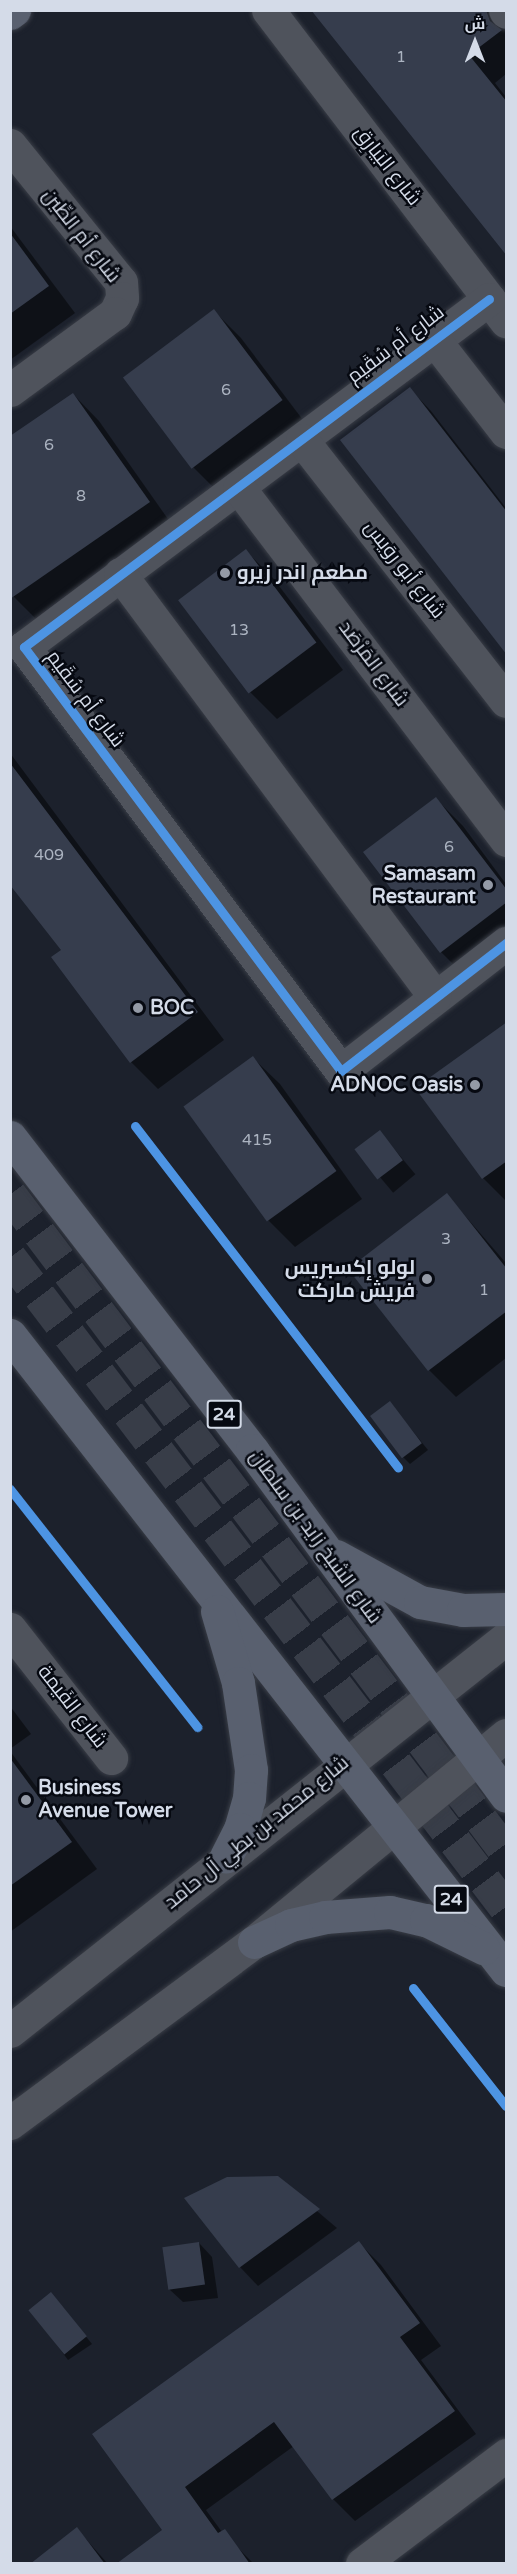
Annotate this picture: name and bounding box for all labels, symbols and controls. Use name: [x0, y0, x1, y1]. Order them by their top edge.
north arrow: [445, 12, 505, 72]
text: ش: [465, 14, 485, 34]
house number: 1: [396, 47, 406, 67]
street label: شارع البَيارِق: [348, 121, 426, 211]
street label: شارع أم الطِّين: [37, 184, 125, 288]
street label: شارع أم سُقَيم: [343, 301, 449, 389]
house number: 6: [221, 380, 231, 400]
house number: 6: [44, 435, 54, 455]
house number: 8: [76, 486, 86, 506]
street label: شارع أبو روَيس: [358, 516, 450, 624]
place label: مطعم اندر زيرو: [237, 561, 368, 585]
marker: مطعم اندر زيرو: [218, 566, 232, 580]
street label: شارع المَرْصَد: [333, 616, 413, 712]
house number: 13: [229, 620, 249, 640]
street label: شارع أم سُقَيم: [41, 646, 129, 752]
house number: 6: [444, 837, 454, 857]
house number: 409: [34, 845, 64, 865]
place label: Samasam Restaurant: [371, 862, 476, 909]
marker: Samasam Restaurant: [481, 878, 495, 892]
place label: BOC: [150, 996, 194, 1020]
marker: BOC: [131, 1001, 145, 1015]
place label: ADNOC Oasis: [330, 1073, 463, 1097]
marker: ADNOC Oasis: [468, 1078, 482, 1092]
house number: 415: [242, 1130, 272, 1150]
house number: 3: [441, 1229, 451, 1249]
place label: لولو إكسبريس فريش ماركت: [285, 1256, 415, 1303]
marker: لولو إكسبريس فريش ماركت: [420, 1272, 434, 1286]
house number: 1: [479, 1280, 489, 1300]
road number: 24: [206, 1399, 242, 1429]
street label: شارع الشيخ زايد بن سلطان: [244, 1445, 386, 1629]
street label: شارع الفَيمة: [32, 1661, 112, 1753]
street label: شارع محمد بن بطي آل حامد: [160, 1751, 354, 1915]
place label: Business Avenue Tower: [38, 1776, 172, 1823]
marker: Business Avenue Tower: [19, 1793, 33, 1807]
road number: 24: [433, 1884, 469, 1914]

